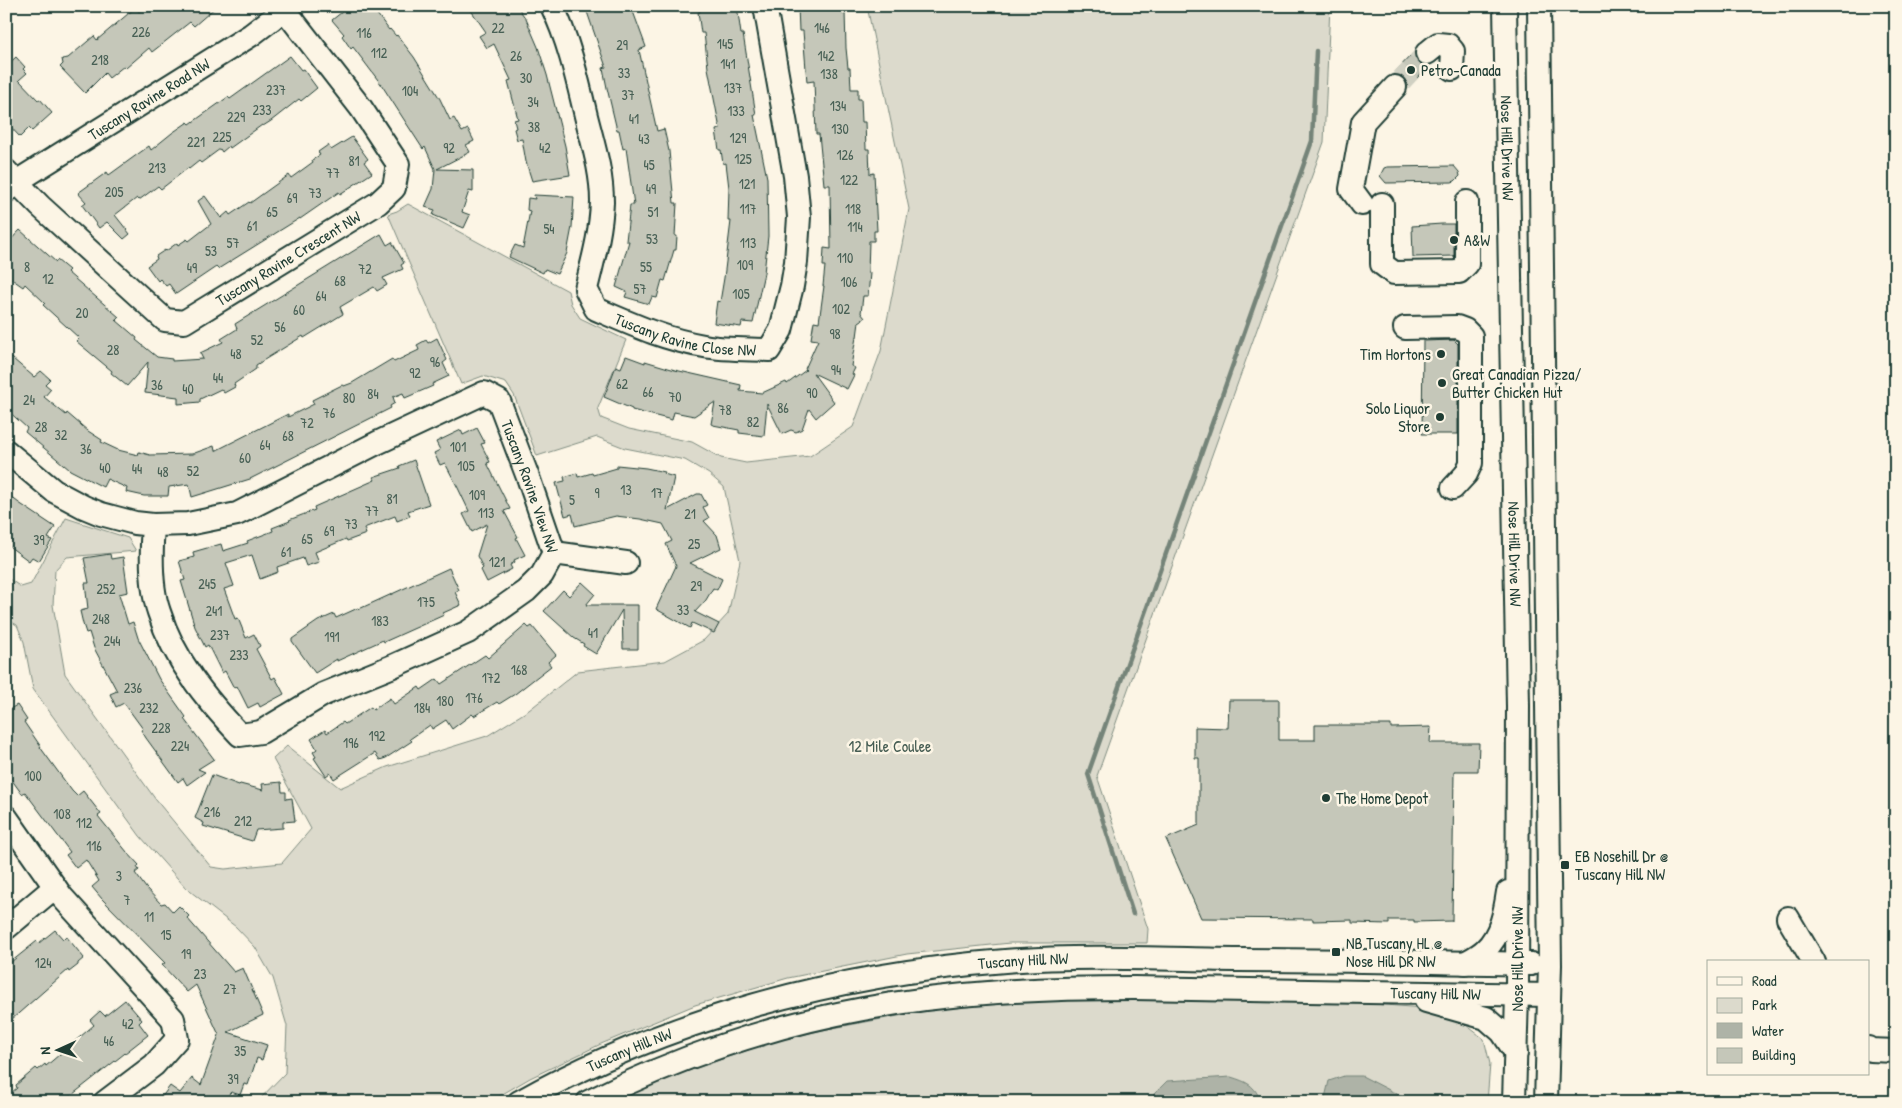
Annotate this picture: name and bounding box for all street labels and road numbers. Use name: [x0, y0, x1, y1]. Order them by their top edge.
street label: Tuscany Ravine Road NW: [84, 53, 214, 145]
street label: Nose Hill Drive NW: [1496, 95, 1520, 201]
street label: Tuscany Ravine Crescent NW: [211, 205, 365, 311]
street label: Tuscany Ravine Close NW: [611, 307, 756, 361]
street label: Tuscany Ravine View NW: [496, 417, 564, 556]
street label: Nose Hill Drive NW: [1503, 501, 1527, 607]
street label: Nose Hill Drive NW: [1506, 906, 1528, 1011]
street label: Tuscany Hill NW: [977, 947, 1069, 974]
street label: Tuscany Hill NW: [1390, 981, 1481, 1005]
street label: Tuscany Hill NW: [583, 1022, 675, 1077]

